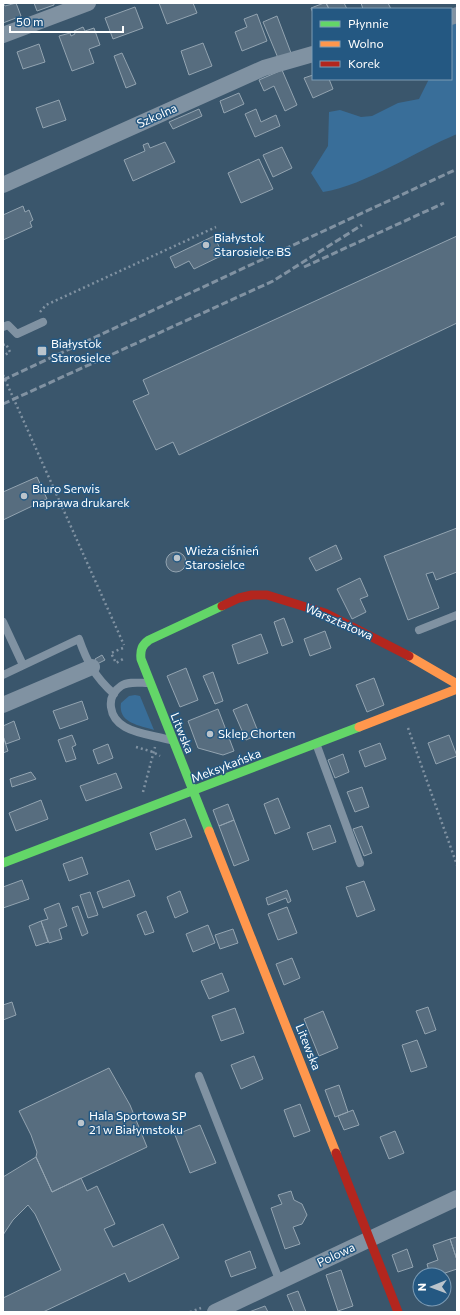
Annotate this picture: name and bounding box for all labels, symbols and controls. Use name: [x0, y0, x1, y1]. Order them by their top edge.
scale bar: [10, 8, 123, 34]
legend: [312, 8, 452, 80]
text: 50 m: [16, 14, 44, 28]
text: Płynnie: [348, 16, 389, 30]
text: Wolno: [348, 36, 384, 50]
text: Korek: [348, 56, 381, 70]
street label: Szkolna: [134, 100, 179, 130]
place label: Białystok Starosielce BS: [214, 230, 291, 258]
marker: Białystok Starosielce BS: [201, 240, 211, 250]
place label: Białystok Starosielce: [51, 336, 111, 364]
marker: Białystok Starosielce: [36, 345, 48, 357]
place label: Biuro Serwis naprawa drukarek: [32, 481, 130, 509]
marker: Biuro Serwis naprawa drukarek: [19, 491, 29, 501]
place label: Wieża ciśnień Starosielce: [185, 543, 259, 571]
marker: Wieża ciśnień Starosielce: [172, 553, 182, 563]
street label: Warsztatowa: [303, 600, 375, 642]
street label: Litwska: [168, 710, 197, 755]
place label: Sklep Chorten: [218, 726, 295, 740]
marker: Sklep Chorten: [205, 729, 215, 739]
street label: Meksykańska: [189, 745, 263, 785]
street label: Litewska: [293, 1021, 325, 1072]
place label: Hala Sportowa SP 21 w Białymstoku: [89, 1108, 187, 1136]
marker: Hala Sportowa SP 21 w Białymstoku: [76, 1118, 86, 1128]
street label: Polowa: [314, 1239, 357, 1269]
north arrow: [412, 1267, 452, 1307]
text: N: [415, 1283, 428, 1291]

